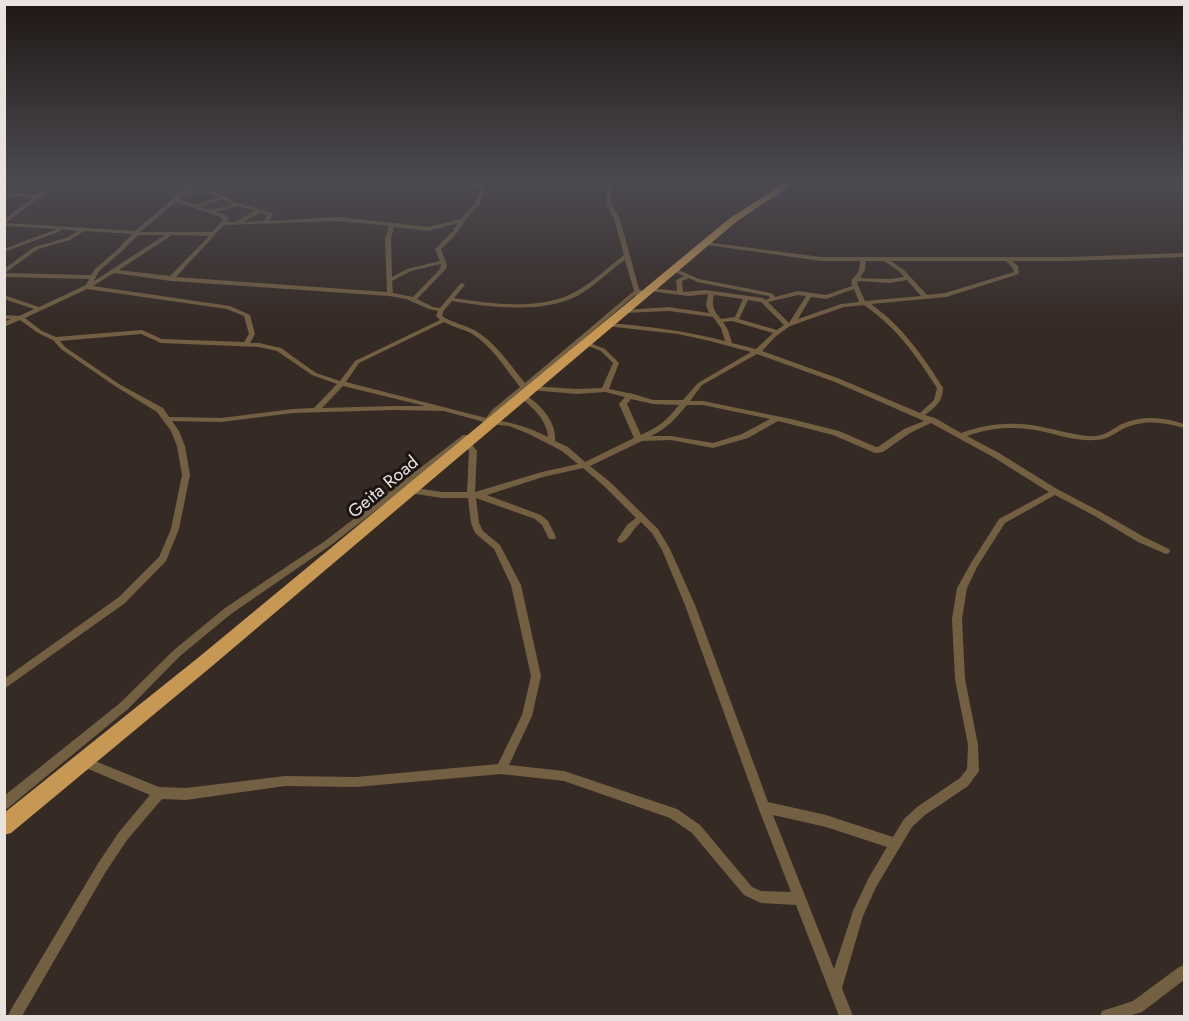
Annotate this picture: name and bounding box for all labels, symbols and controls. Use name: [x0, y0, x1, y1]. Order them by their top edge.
street label: Geita Road: [344, 452, 424, 524]

